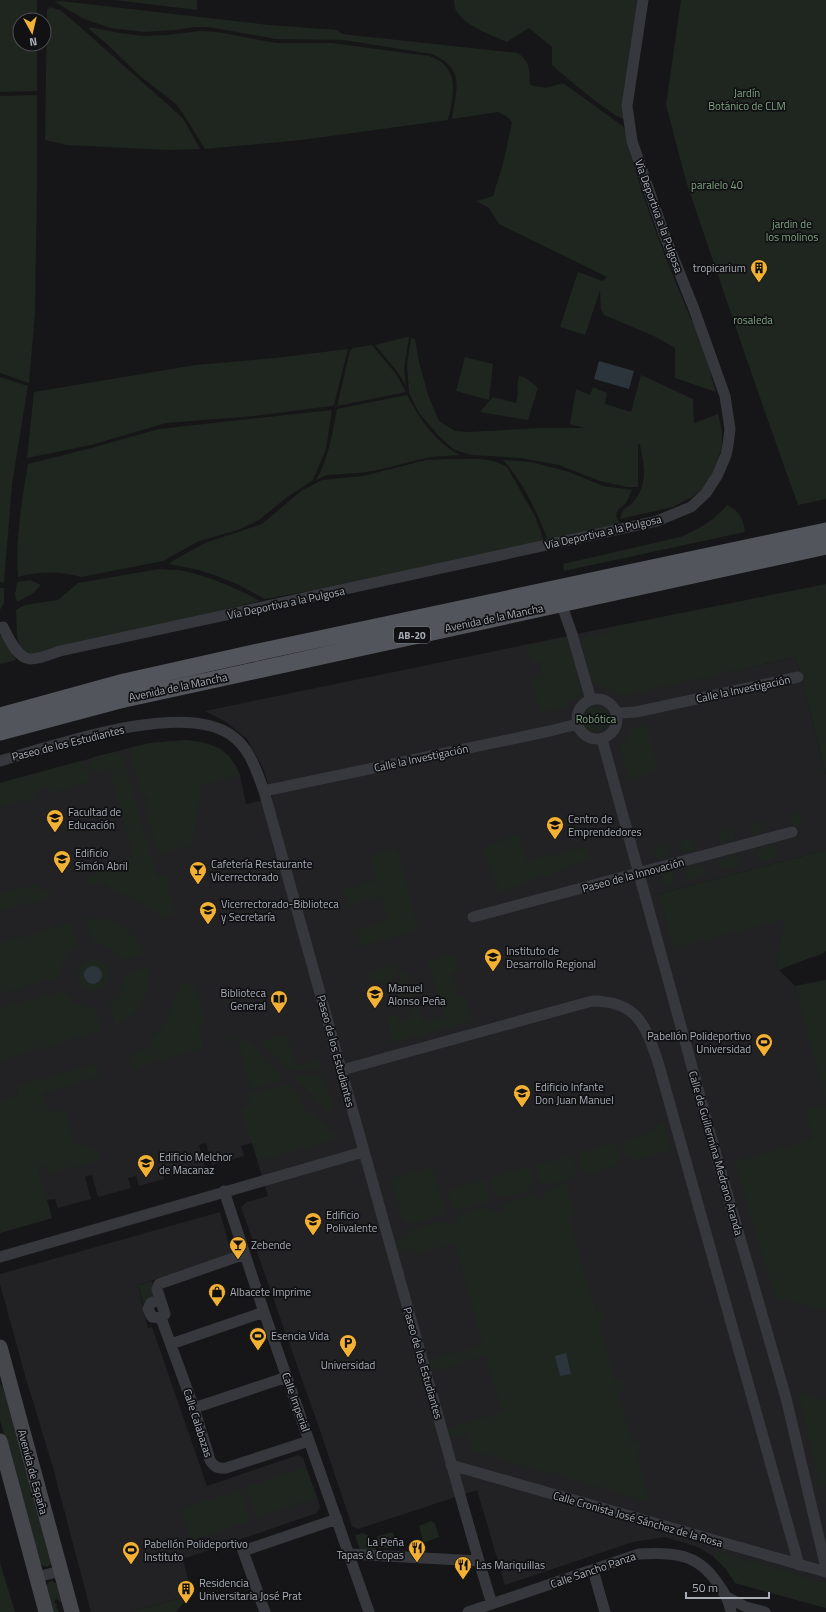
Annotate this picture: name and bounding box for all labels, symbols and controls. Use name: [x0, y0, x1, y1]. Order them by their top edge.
north arrow: [12, 12, 52, 52]
text: N: [29, 33, 38, 50]
park label: Jardín Botánico de CLM: [708, 85, 786, 114]
street label: Vía Deportiva a la Pulgosa: [631, 157, 687, 275]
park label: paralelo 40: [691, 177, 743, 193]
park label: jardin de los molinos: [766, 216, 818, 245]
building icon: tropicarium: [749, 258, 769, 283]
place label: tropicarium: [693, 260, 746, 276]
park label: rosaleda: [733, 312, 773, 328]
street label: Vía Deportiva a la Pulgosa: [543, 511, 664, 553]
street label: Vía Deportiva a la Pulgosa: [226, 583, 347, 623]
street label: Avenida de la Mancha: [443, 600, 545, 636]
road number: AB-20: [394, 627, 430, 643]
street label: Avenida de la Mancha: [127, 669, 229, 705]
street label: Calle la Investigación: [694, 671, 792, 707]
park label: Robótica: [576, 711, 617, 727]
street label: Paseo de los Estudiantes: [10, 721, 126, 765]
street label: Calle la Investigación: [372, 740, 470, 776]
place label: Facultad de Educación: [68, 804, 122, 833]
school or university icon: Facultad de Educación: [45, 808, 65, 833]
place label: Centro de Emprendedores: [568, 811, 642, 840]
school or university icon: Centro de Emprendedores: [545, 815, 565, 840]
place label: Edificio Simón Abril: [75, 845, 128, 874]
school or university icon: Edificio Simón Abril: [52, 849, 72, 874]
street label: Paseo de la Innovación: [580, 854, 686, 896]
place label: Cafetería Restaurante Vicerrectorado: [211, 856, 313, 885]
bar icon: Cafetería Restaurante Vicerrectorado: [188, 860, 208, 885]
place label: Vicerrectorado-Biblioteca y Secretaría: [221, 896, 339, 925]
school or university icon: Vicerrectorado-Biblioteca y Secretaría: [198, 900, 218, 925]
place label: Instituto de Desarrollo Regional: [506, 943, 596, 972]
school or university icon: Instituto de Desarrollo Regional: [483, 947, 503, 972]
place label: Manuel Alonso Peña: [388, 980, 446, 1009]
school or university icon: Manuel Alonso Peña: [365, 984, 385, 1009]
place label: Biblioteca General: [221, 985, 266, 1014]
library icon: Biblioteca General: [269, 989, 289, 1014]
street label: Paseo de los Estudiantes: [313, 993, 359, 1109]
place label: Pabellón Polideportivo Universidad: [647, 1028, 751, 1057]
sports icon: Pabellón Polideportivo Universidad: [754, 1032, 774, 1057]
street label: Calle de Guillermina Medrano Aranda: [685, 1069, 747, 1238]
place label: Edificio Infante Don Juan Manuel: [535, 1079, 614, 1108]
school or university icon: Edificio Infante Don Juan Manuel: [512, 1083, 532, 1108]
place label: Edificio Melchor de Macanaz: [159, 1149, 232, 1178]
school or university icon: Edificio Melchor de Macanaz: [136, 1153, 156, 1178]
place label: Edificio Polivalente: [326, 1207, 378, 1236]
school or university icon: Edificio Polivalente: [303, 1211, 323, 1236]
bar icon: Zebende: [228, 1235, 248, 1260]
place label: Zebende: [251, 1237, 291, 1253]
shop icon: Albacete Imprime: [207, 1282, 227, 1307]
place label: Albacete Imprime: [230, 1284, 312, 1300]
street label: Paseo de los Estudiantes: [399, 1305, 447, 1421]
sports icon: Esencia Vida: [248, 1326, 268, 1351]
place label: Esencia Vida: [271, 1328, 329, 1344]
parking icon: Universidad: [338, 1333, 358, 1358]
place label: Universidad: [321, 1357, 375, 1373]
street label: Calle Imperial: [278, 1370, 314, 1434]
street label: Calle Calabazas: [179, 1387, 217, 1459]
street label: Avenida de España: [14, 1428, 52, 1517]
street label: Calle Cronista José Sánchez de la Rosa: [551, 1487, 725, 1551]
place label: La Peña Tapas & Copas: [337, 1534, 404, 1563]
place label: Pabellón Polideportivo Instituto: [144, 1536, 248, 1565]
restaurant icon: La Peña Tapas & Copas: [407, 1538, 427, 1563]
sports icon: Pabellón Polideportivo Instituto: [121, 1540, 141, 1565]
street label: Calle Sancho Panza: [548, 1548, 638, 1592]
restaurant icon: Las Mariquillas: [453, 1555, 473, 1580]
place label: Las Mariquillas: [476, 1557, 545, 1573]
scale bar: [686, 1574, 769, 1600]
place label: Residencia Universitaria José Prat: [199, 1575, 302, 1604]
text: 50 m: [692, 1578, 718, 1597]
building icon: Residencia Universitaria José Prat: [176, 1579, 196, 1604]

